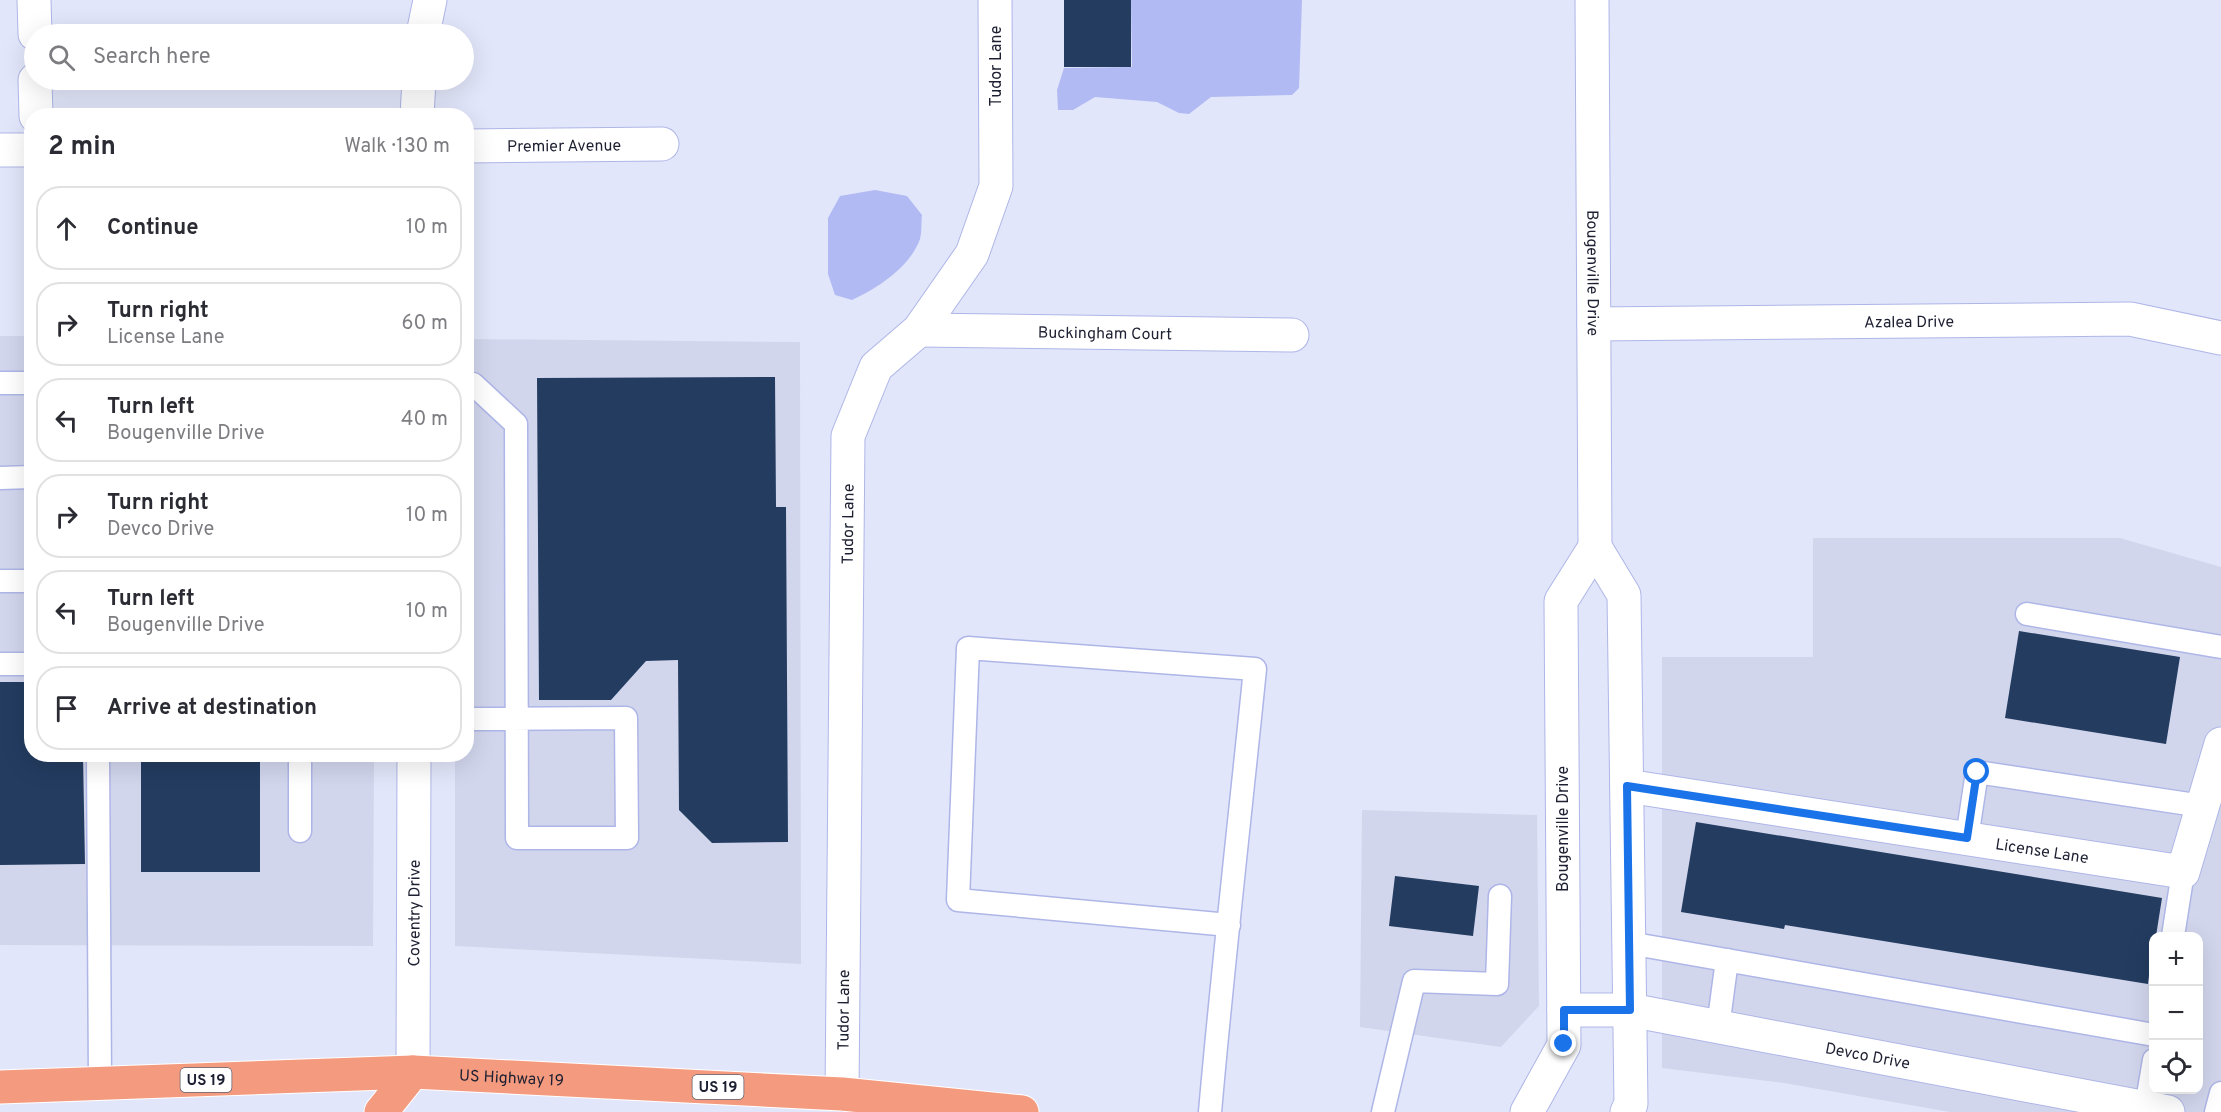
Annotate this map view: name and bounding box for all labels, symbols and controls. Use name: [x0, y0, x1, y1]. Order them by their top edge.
search box: [24, 24, 474, 90]
street label: Tudor Lane: [987, 26, 1007, 106]
icon: search: [45, 41, 78, 74]
text: Search here: [93, 44, 211, 71]
text: 2 min: [48, 131, 116, 164]
text: Walk · 130 m: [344, 134, 450, 160]
street label: Premier Avenue: [507, 136, 621, 158]
street label: Bougenville Drive: [1581, 210, 1602, 336]
icon: ahead: [50, 212, 83, 245]
text: Continue: [107, 215, 198, 242]
text: 10 m: [406, 215, 448, 241]
text: Turn right: [107, 298, 209, 325]
icon: right: [50, 308, 83, 341]
text: 60 m: [402, 311, 448, 337]
street label: Azalea Drive: [1864, 313, 1954, 333]
street label: Buckingham Court: [1038, 324, 1172, 345]
text: License Lane: [107, 325, 225, 351]
text: Turn left: [107, 394, 195, 421]
icon: left: [50, 404, 83, 437]
text: 40 m: [401, 407, 448, 433]
text: Bougenville Drive: [107, 421, 265, 447]
street label: Tudor Lane: [839, 483, 860, 565]
text: Turn right: [107, 490, 209, 517]
icon: right: [50, 500, 83, 533]
text: 10 m: [406, 503, 448, 529]
text: Devco Drive: [107, 517, 214, 543]
text: Turn left: [107, 586, 195, 613]
icon: left: [50, 596, 83, 629]
text: 10 m: [406, 599, 448, 625]
text: Bougenville Drive: [107, 613, 265, 639]
icon: arrive: [50, 692, 83, 725]
text: Arrive at destination: [107, 695, 317, 722]
route start: [1963, 758, 1989, 784]
street label: Bougenville Drive: [1554, 766, 1574, 892]
street label: License Lane: [1994, 835, 2090, 869]
street label: Coventry Drive: [405, 859, 426, 967]
map controls: [2149, 932, 2203, 1094]
button: +: [2149, 932, 2203, 986]
street label: Tudor Lane: [834, 969, 855, 1051]
button: −: [2149, 986, 2203, 1040]
route end: [1550, 1030, 1576, 1056]
street label: Devco Drive: [1823, 1039, 1911, 1075]
button: locate: [2149, 1040, 2203, 1094]
street label: US Highway 19: [459, 1066, 564, 1092]
road number: US 19: [180, 1068, 232, 1092]
road number: US 19: [692, 1075, 744, 1099]

